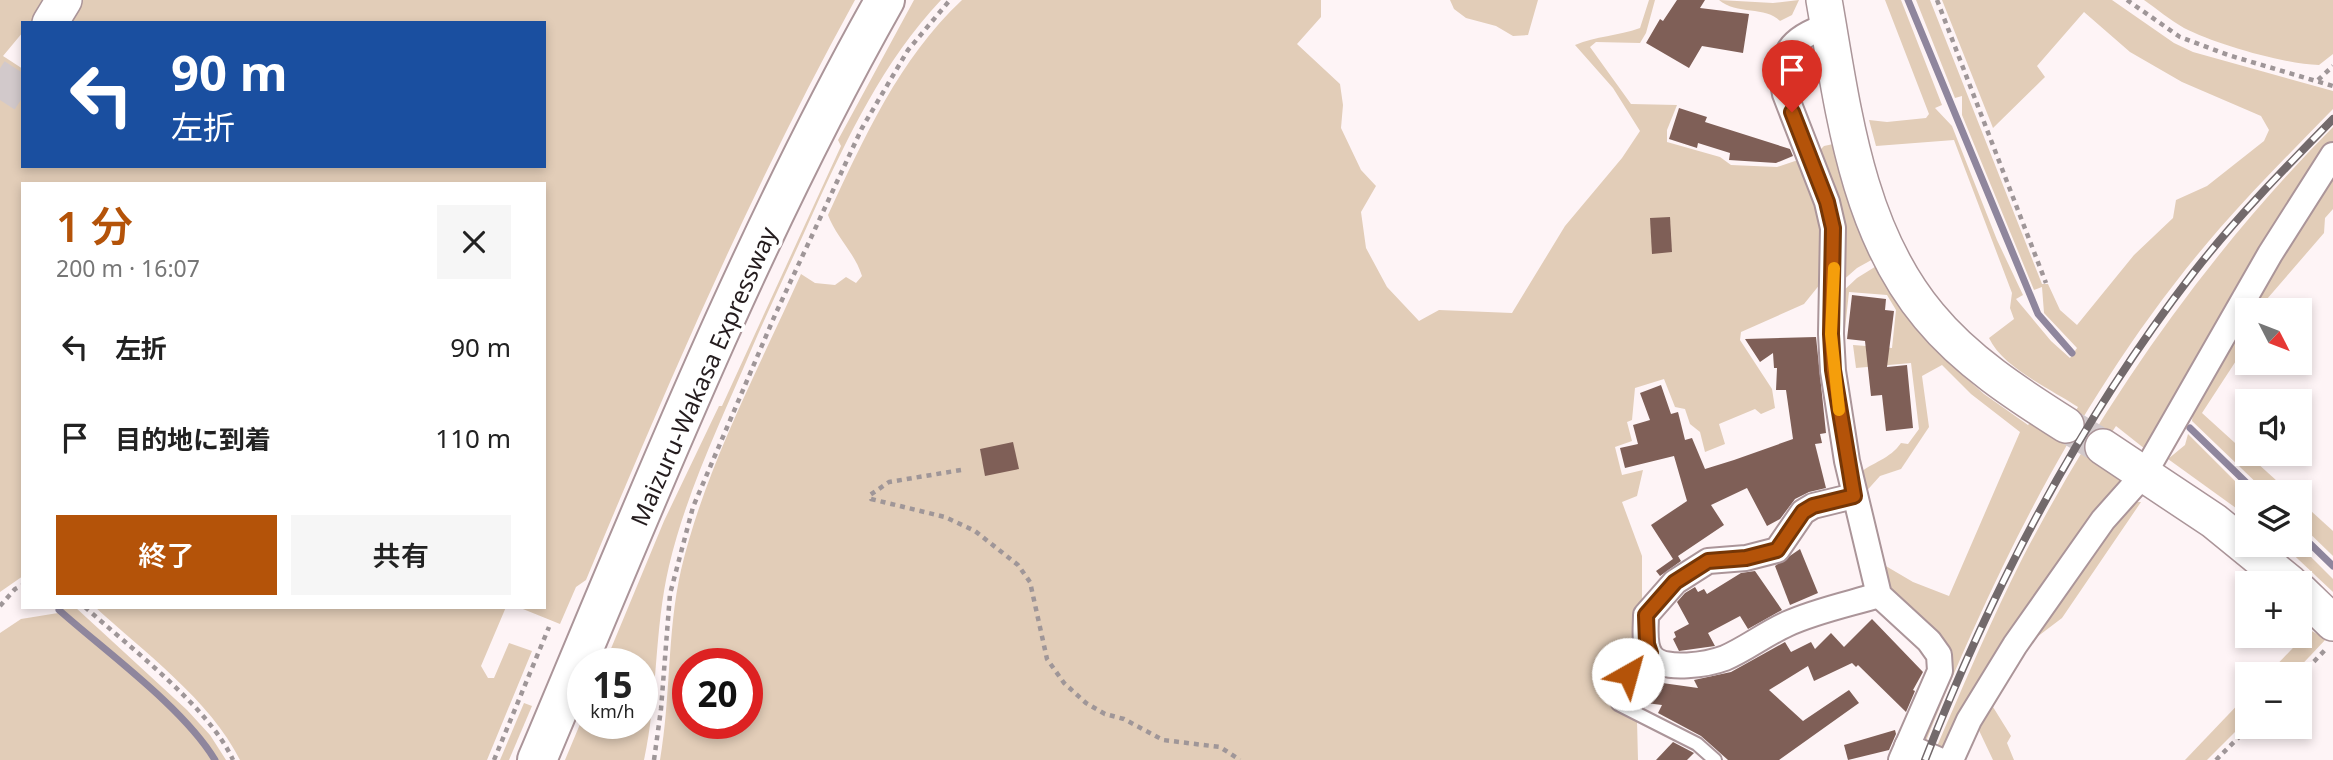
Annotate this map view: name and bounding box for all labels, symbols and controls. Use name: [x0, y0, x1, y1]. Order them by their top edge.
text: 90 m: [171, 39, 288, 105]
pin: [1762, 40, 1822, 112]
icon: left: [56, 49, 147, 140]
icon: arrive: [1773, 51, 1811, 89]
text: 左折: [171, 105, 235, 148]
text: 1 分: [56, 197, 133, 254]
button: close: [437, 205, 511, 279]
street label: Maizuru-Wakasa Expressway: [622, 221, 784, 531]
text: 200 m · 16:07: [56, 252, 200, 284]
north arrow: [2235, 298, 2312, 374]
map controls: [2235, 298, 2312, 739]
icon: left: [56, 328, 94, 366]
text: 90 m: [450, 329, 511, 365]
text: 左折: [115, 330, 167, 366]
button: sound: [2235, 389, 2312, 466]
icon: arrive: [56, 419, 94, 457]
text: 110 m: [435, 420, 511, 456]
text: 目的地に到着: [115, 421, 271, 457]
button: layers: [2235, 480, 2312, 557]
button: 終了: [56, 515, 277, 595]
button: 共有: [291, 515, 511, 595]
button: +: [2235, 571, 2312, 648]
position arrow: [1591, 637, 1665, 711]
speed limit sign: 20: [672, 648, 763, 739]
text: 15: [592, 661, 633, 708]
button: −: [2235, 662, 2312, 739]
text: km/h: [590, 699, 635, 723]

